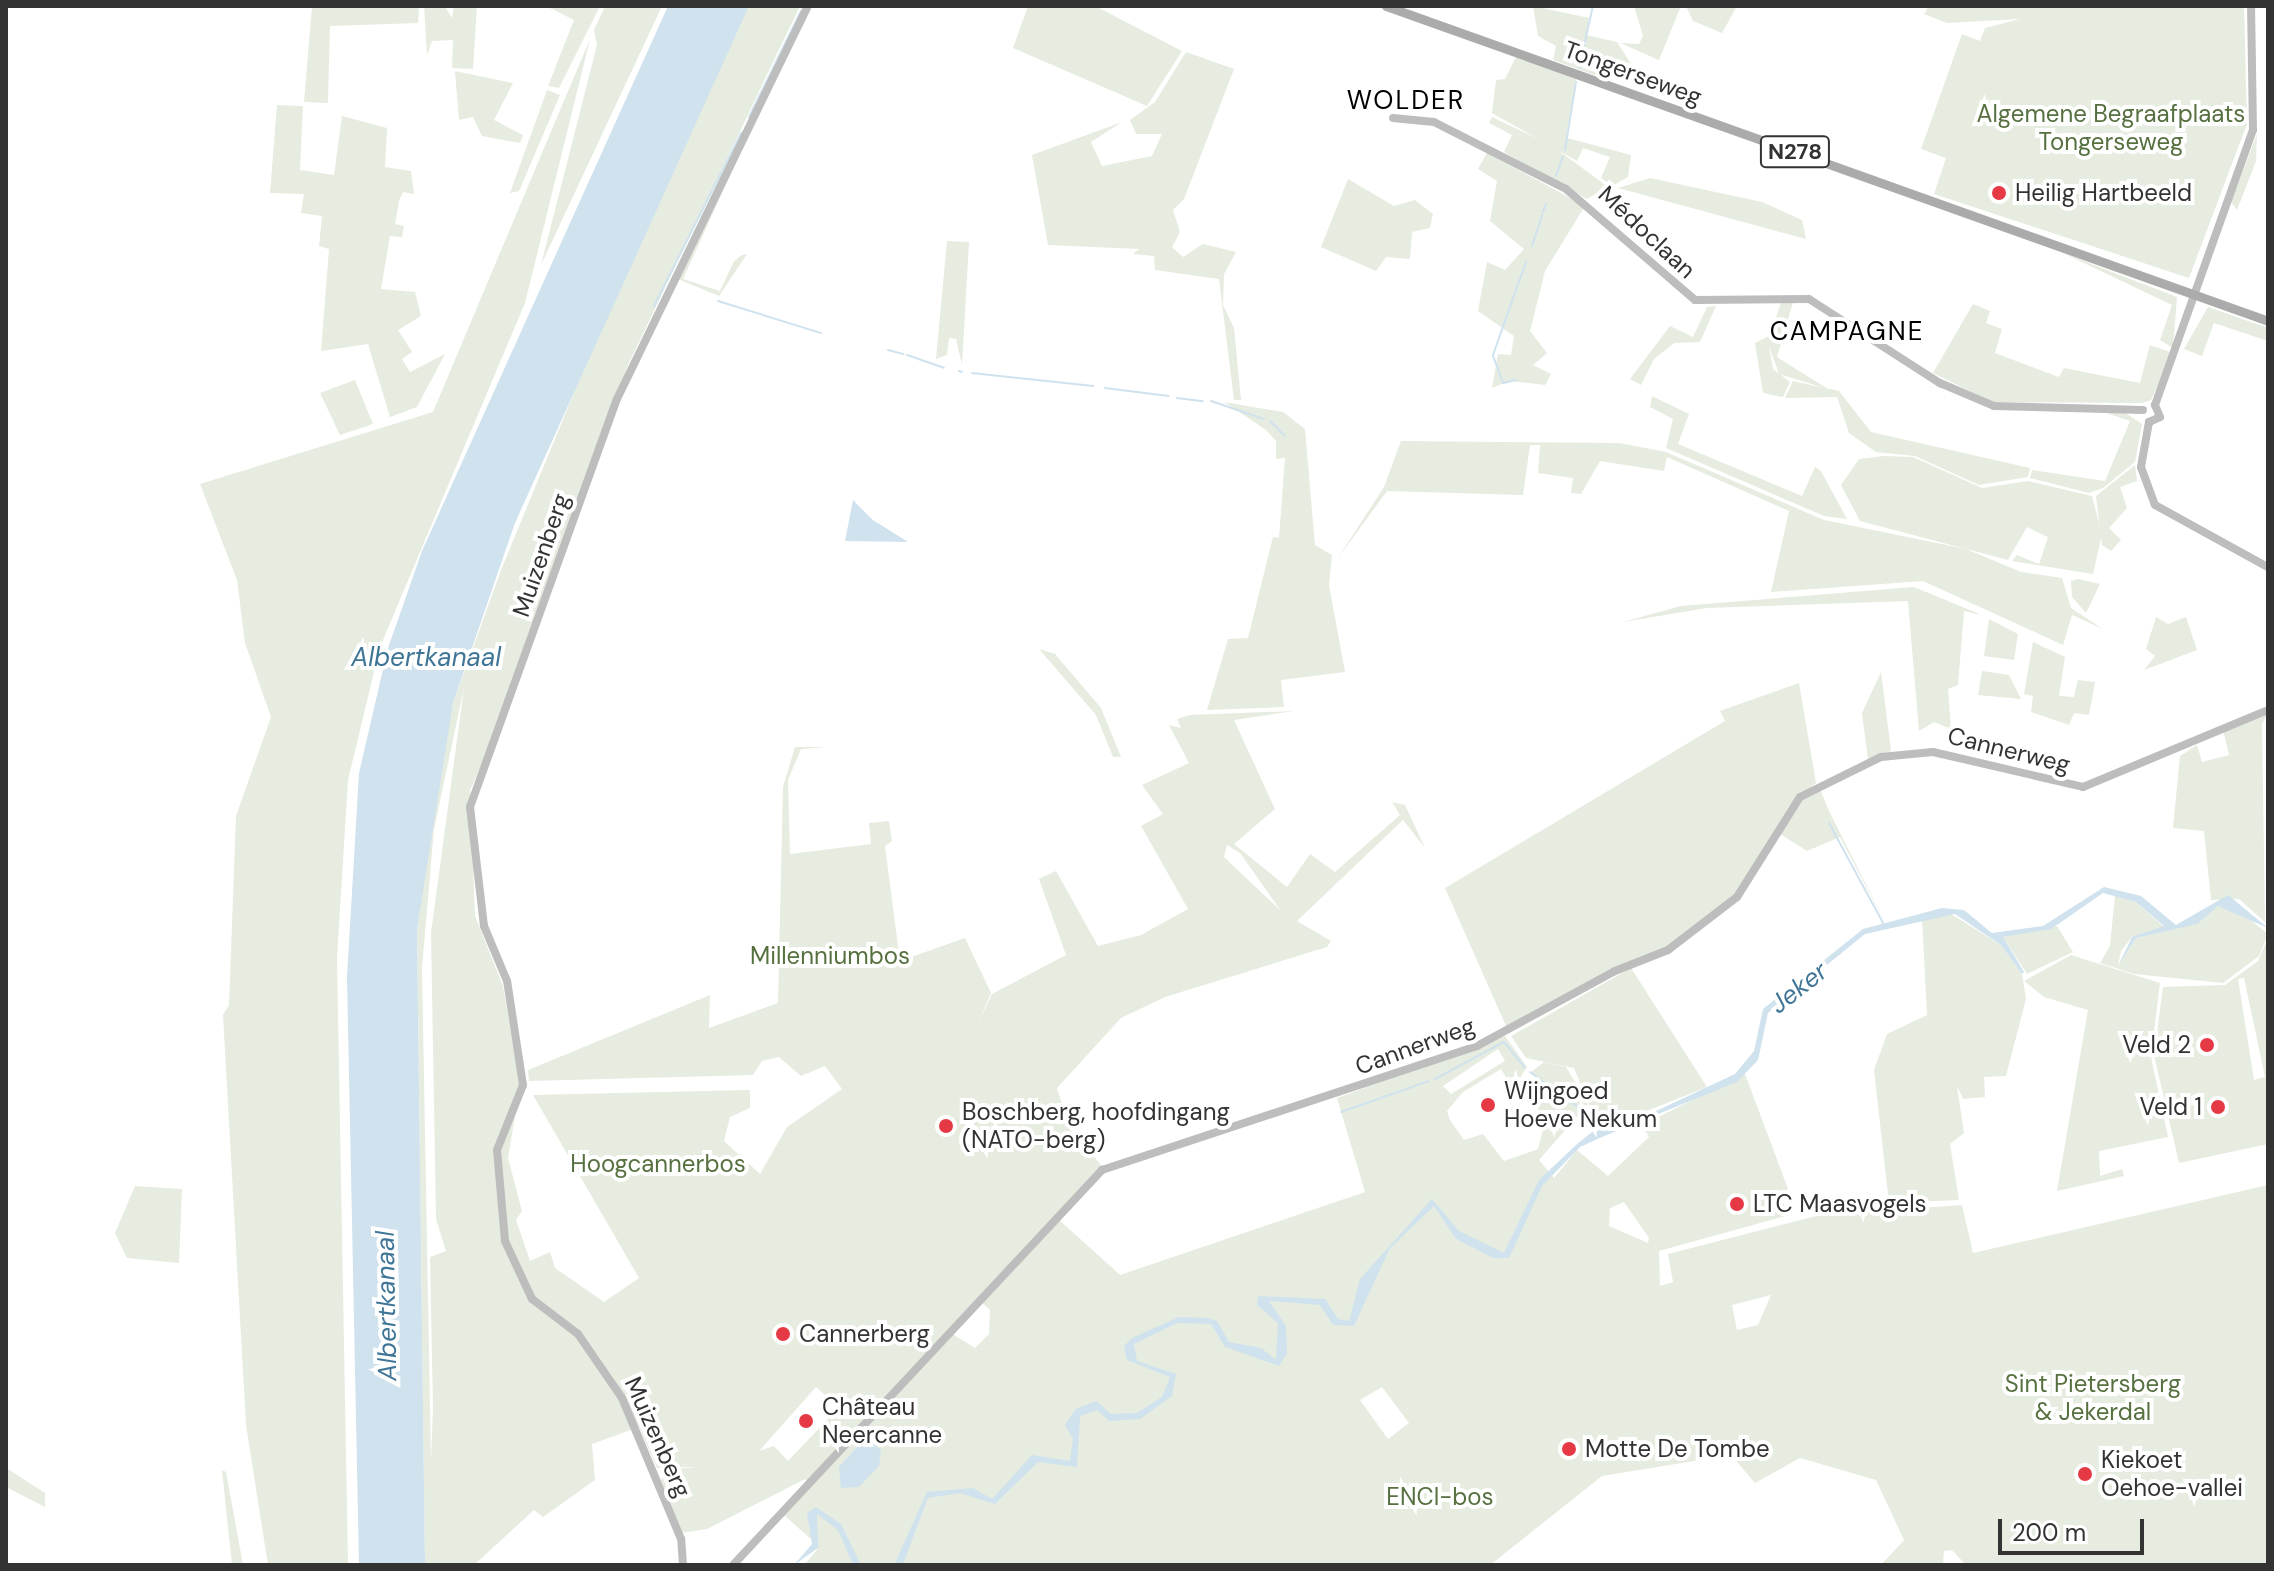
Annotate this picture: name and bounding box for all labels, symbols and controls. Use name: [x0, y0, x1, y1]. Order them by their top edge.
street label: Tongerseweg: [1560, 35, 1706, 111]
district label: WOLDER: [1347, 85, 1465, 117]
park label: Algemene Begraafplaats Tongerseweg: [1977, 100, 2245, 156]
road number: N278: [1759, 134, 1831, 170]
place label: Heilig Hartbeeld: [2015, 179, 2192, 207]
street label: Médoclaan: [1593, 180, 1701, 284]
marker: Heilig Hartbeeld: [1990, 184, 2008, 202]
district label: CAMPAGNE: [1770, 316, 1924, 348]
street label: Muizenberg: [506, 489, 576, 621]
water label: Albertkanaal: [351, 642, 501, 674]
street label: Cannerweg: [1945, 721, 2073, 779]
park label: Millenniumbos: [750, 942, 910, 970]
water label: Jeker: [1764, 956, 1834, 1020]
street label: Cannerweg: [1351, 1011, 1479, 1081]
place label: Veld 2: [2122, 1031, 2191, 1059]
marker: Veld 2: [2198, 1036, 2216, 1054]
place label: Wijngoed Hoeve Nekum: [1504, 1077, 1657, 1133]
place label: Veld 1: [2140, 1093, 2202, 1121]
marker: Wijngoed Hoeve Nekum: [1479, 1096, 1497, 1114]
place label: Boschberg, hoofdingang (NATO-berg): [962, 1098, 1230, 1154]
marker: Veld 1: [2209, 1098, 2227, 1116]
marker: Boschberg, hoofdingang (NATO-berg): [937, 1117, 955, 1135]
park label: Hoogcannerbos: [570, 1150, 746, 1178]
place label: LTC Maasvogels: [1753, 1190, 1927, 1218]
marker: LTC Maasvogels: [1728, 1195, 1746, 1213]
water label: Albertkanaal: [370, 1231, 404, 1381]
place label: Cannerberg: [799, 1320, 930, 1348]
marker: Cannerberg: [774, 1325, 792, 1343]
park label: Sint Pietersberg & Jekerdal: [2005, 1370, 2181, 1426]
street label: Muizenberg: [619, 1372, 697, 1502]
place label: Château Neercanne: [822, 1393, 942, 1449]
marker: Château Neercanne: [797, 1412, 815, 1430]
place label: Motte De Tombe: [1585, 1435, 1770, 1463]
marker: Motte De Tombe: [1560, 1440, 1578, 1458]
place label: Kiekoet Oehoe-vallei: [2101, 1446, 2243, 1502]
marker: Kiekoet Oehoe-vallei: [2076, 1465, 2094, 1483]
park label: ENCI-bos: [1386, 1483, 1494, 1511]
scale bar: [2002, 1503, 2148, 1553]
text: 200 m: [2012, 1517, 2086, 1548]

